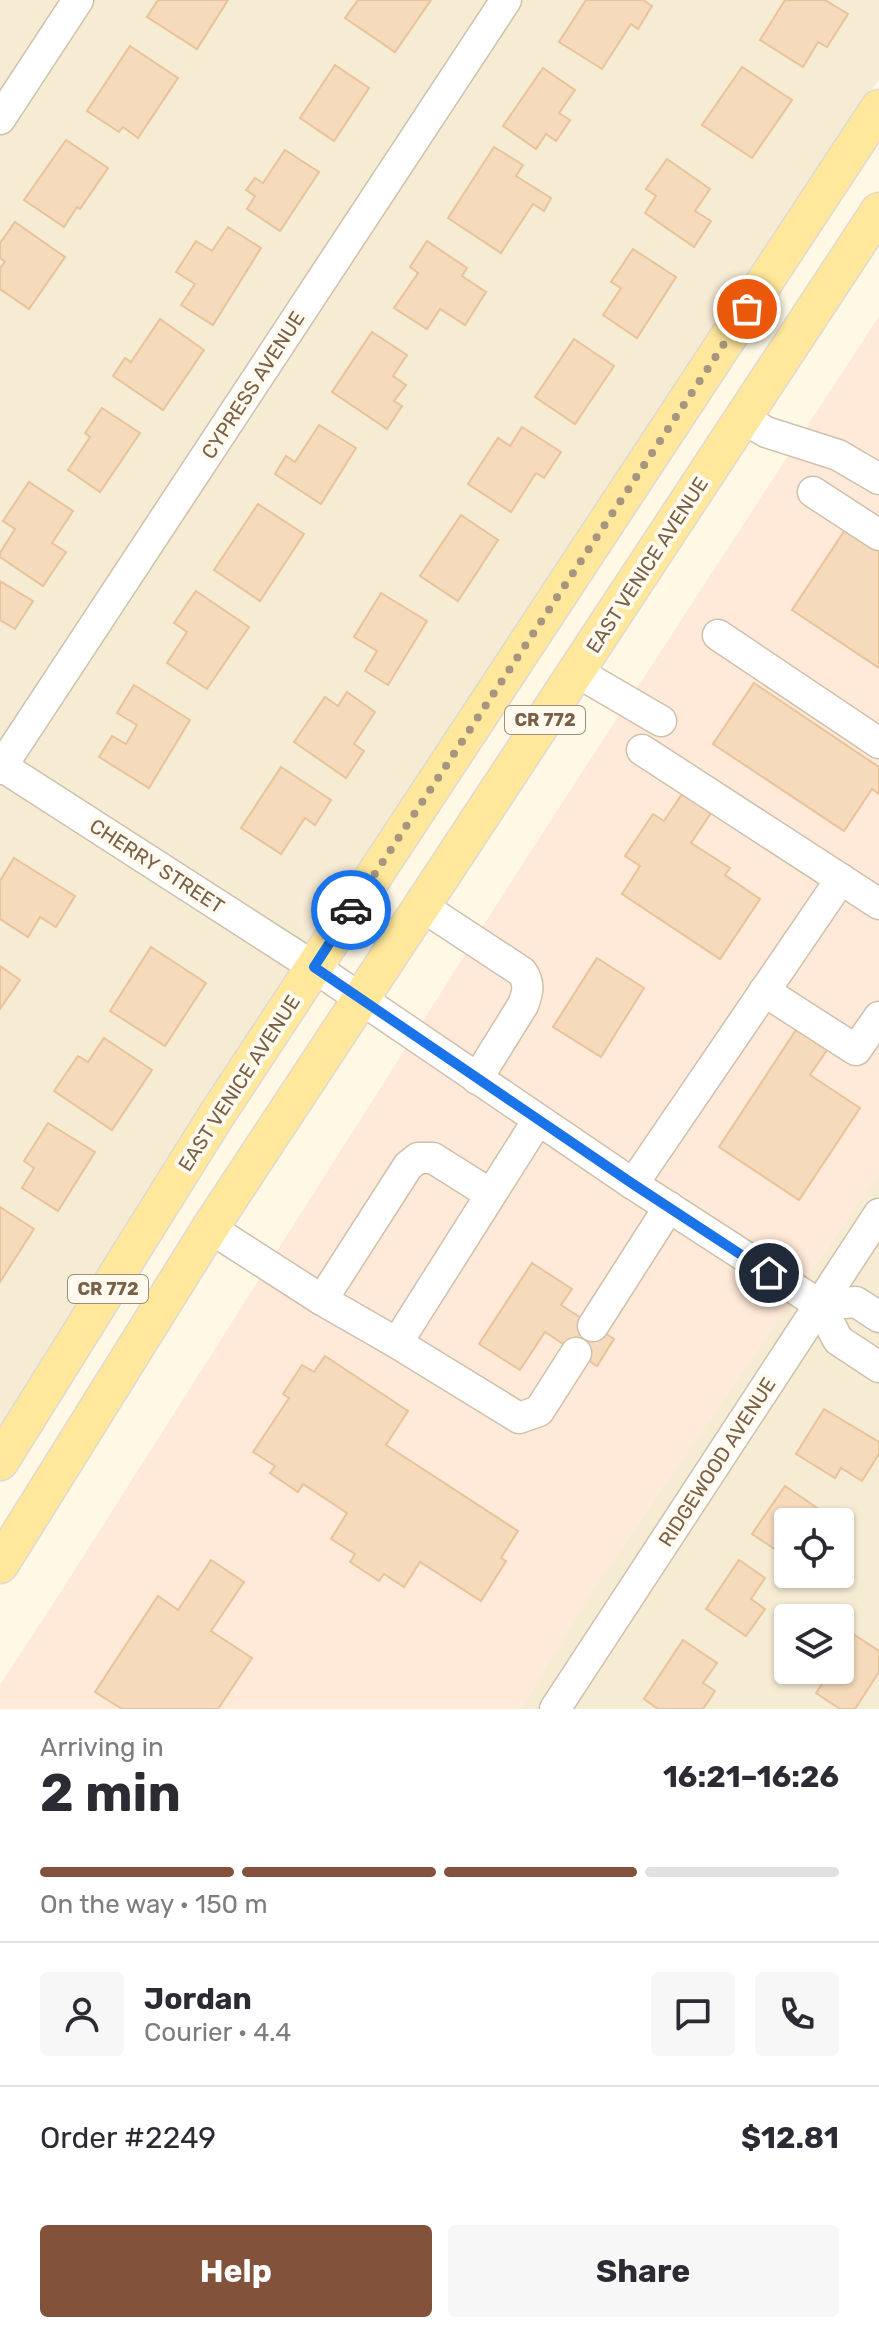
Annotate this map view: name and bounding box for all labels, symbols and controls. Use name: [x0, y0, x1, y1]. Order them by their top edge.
pin: [713, 275, 781, 343]
icon: bag: [725, 287, 769, 331]
street label: CYPRESS AVENUE: [196, 307, 310, 463]
street label: EAST VENICE AVENUE: [581, 472, 713, 658]
road number: CR 772: [505, 706, 585, 734]
street label: CHERRY STREET: [85, 814, 229, 919]
courier: [311, 870, 391, 950]
icon: car: [329, 888, 373, 932]
street label: EAST VENICE AVENUE: [173, 990, 305, 1176]
pin: [735, 1239, 803, 1307]
icon: home: [747, 1251, 791, 1295]
road number: CR 772: [68, 1275, 148, 1303]
street label: RIDGEWOOD AVENUE: [653, 1373, 781, 1551]
map controls: [774, 1508, 854, 1684]
button: locate: [774, 1508, 854, 1588]
button: layers: [774, 1604, 854, 1684]
text: Arriving in: [40, 1732, 164, 1763]
text: 16:21–16:26: [663, 1759, 839, 1795]
text: 2 min: [40, 1762, 181, 1824]
text: On the way · 150 m: [40, 1889, 268, 1920]
button: person: [40, 1972, 124, 2056]
button: chat: [651, 1972, 735, 2056]
button: phone: [755, 1972, 839, 2056]
text: Jordan: [144, 1981, 252, 2017]
text: Courier · 4.4: [144, 2017, 291, 2048]
text: Order #2249: [40, 2120, 216, 2156]
text: $12.81: [741, 2120, 839, 2156]
button: Help: [40, 2225, 432, 2317]
button: Share: [448, 2225, 839, 2317]

